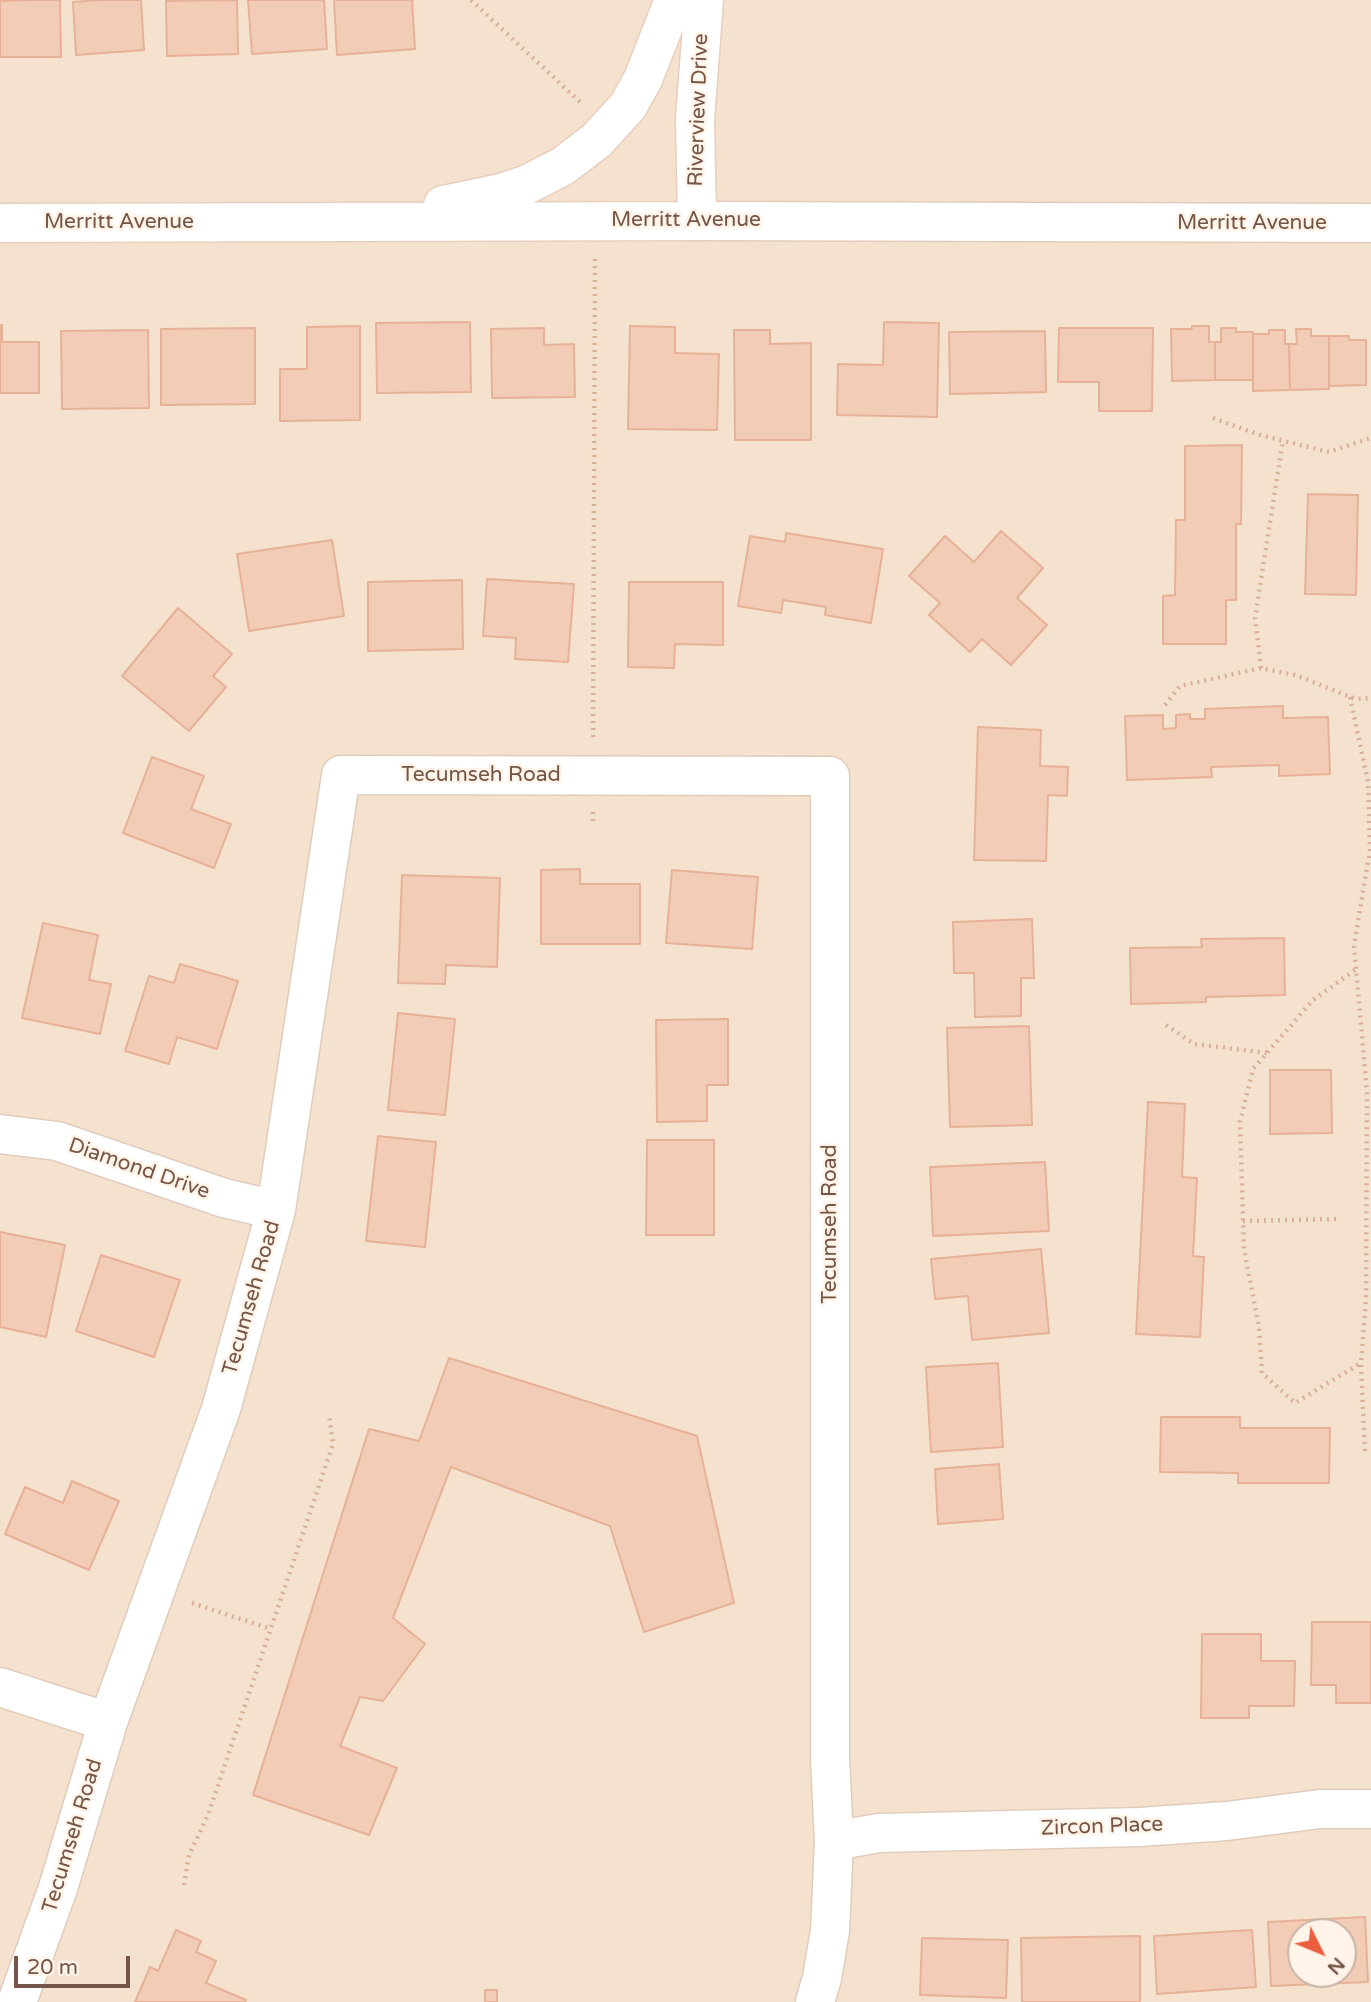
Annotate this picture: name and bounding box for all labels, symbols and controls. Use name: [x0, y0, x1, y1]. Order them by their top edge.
street label: Riverview Drive: [684, 33, 714, 187]
street label: Merritt Avenue: [611, 207, 761, 233]
street label: Merritt Avenue: [44, 209, 194, 235]
street label: Merritt Avenue: [1177, 210, 1327, 236]
street label: Tecumseh Road: [401, 762, 561, 788]
street label: Diamond Drive: [65, 1133, 213, 1205]
street label: Tecumseh Road: [817, 1144, 843, 1304]
street label: Tecumseh Road: [218, 1218, 286, 1378]
street label: Tecumseh Road: [38, 1756, 108, 1916]
street label: Zircon Place: [1040, 1812, 1164, 1842]
north arrow: [1287, 1918, 1357, 1988]
scale bar: [18, 1942, 133, 1986]
text: N: [1323, 1953, 1349, 1979]
text: 20 m: [27, 1955, 78, 1980]

